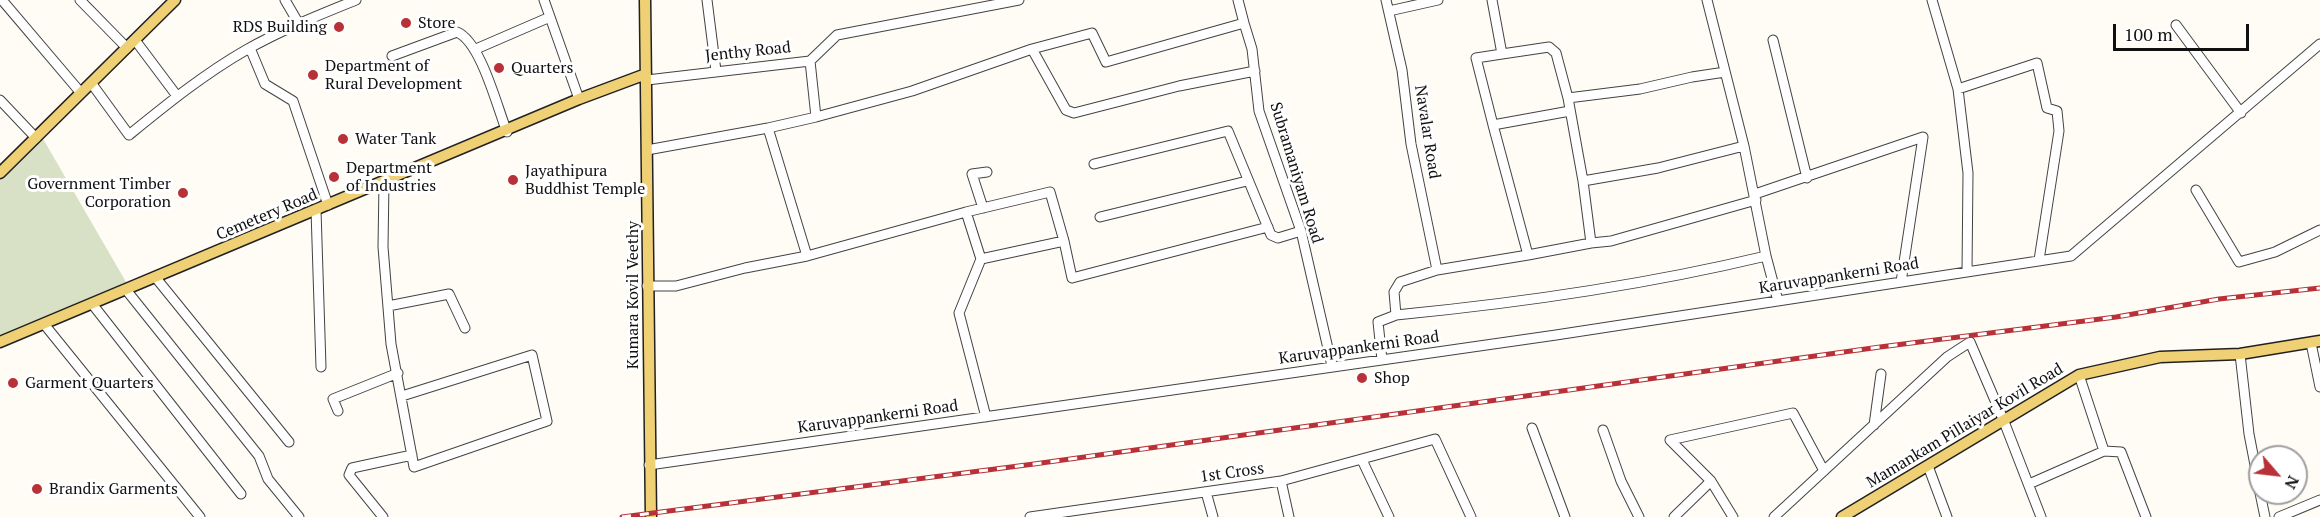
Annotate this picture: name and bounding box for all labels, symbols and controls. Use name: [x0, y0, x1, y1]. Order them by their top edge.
scale bar: [2116, 12, 2252, 50]
place label: Store: [418, 13, 456, 33]
marker: Store: [399, 16, 413, 30]
place label: RDS Building: [233, 17, 327, 37]
marker: RDS Building: [332, 20, 346, 34]
text: 100 m: [2124, 22, 2173, 46]
street label: Jenthy Road: [704, 38, 792, 66]
place label: Department of Rural Development: [325, 56, 462, 94]
place label: Quarters: [511, 58, 573, 78]
marker: Quarters: [492, 61, 506, 75]
marker: Department of Rural Development: [306, 68, 320, 82]
street label: Navalar Road: [1410, 84, 1444, 180]
street label: Subramaniyam Road: [1265, 100, 1327, 246]
place label: Water Tank: [355, 129, 436, 149]
marker: Water Tank: [336, 132, 350, 146]
place label: Department of Industries: [346, 158, 436, 196]
place label: Jayathipura Buddhist Temple: [525, 161, 645, 199]
marker: Department of Industries: [327, 170, 341, 184]
marker: Jayathipura Buddhist Temple: [506, 173, 520, 187]
place label: Government Timber Corporation: [27, 174, 171, 212]
street label: Cemetery Road: [214, 185, 320, 245]
marker: Government Timber Corporation: [176, 186, 190, 200]
street label: Kumara Kovil Veethy: [623, 221, 643, 369]
street label: Karuvappankerni Road: [1758, 254, 1920, 298]
street label: Karuvappankerni Road: [1278, 327, 1440, 369]
street label: Mamankam Pillaiyar Kovil Road: [1863, 360, 2067, 492]
place label: Shop: [1374, 368, 1410, 388]
marker: Shop: [1355, 371, 1369, 385]
place label: Garment Quarters: [25, 373, 154, 393]
marker: Garment Quarters: [6, 376, 20, 390]
street label: Karuvappankerni Road: [797, 396, 959, 438]
north arrow: [2248, 445, 2308, 505]
street label: 1st Cross: [1199, 459, 1265, 487]
text: N: [2280, 472, 2305, 493]
place label: Brandix Garments: [49, 479, 178, 499]
marker: Brandix Garments: [30, 482, 44, 496]

